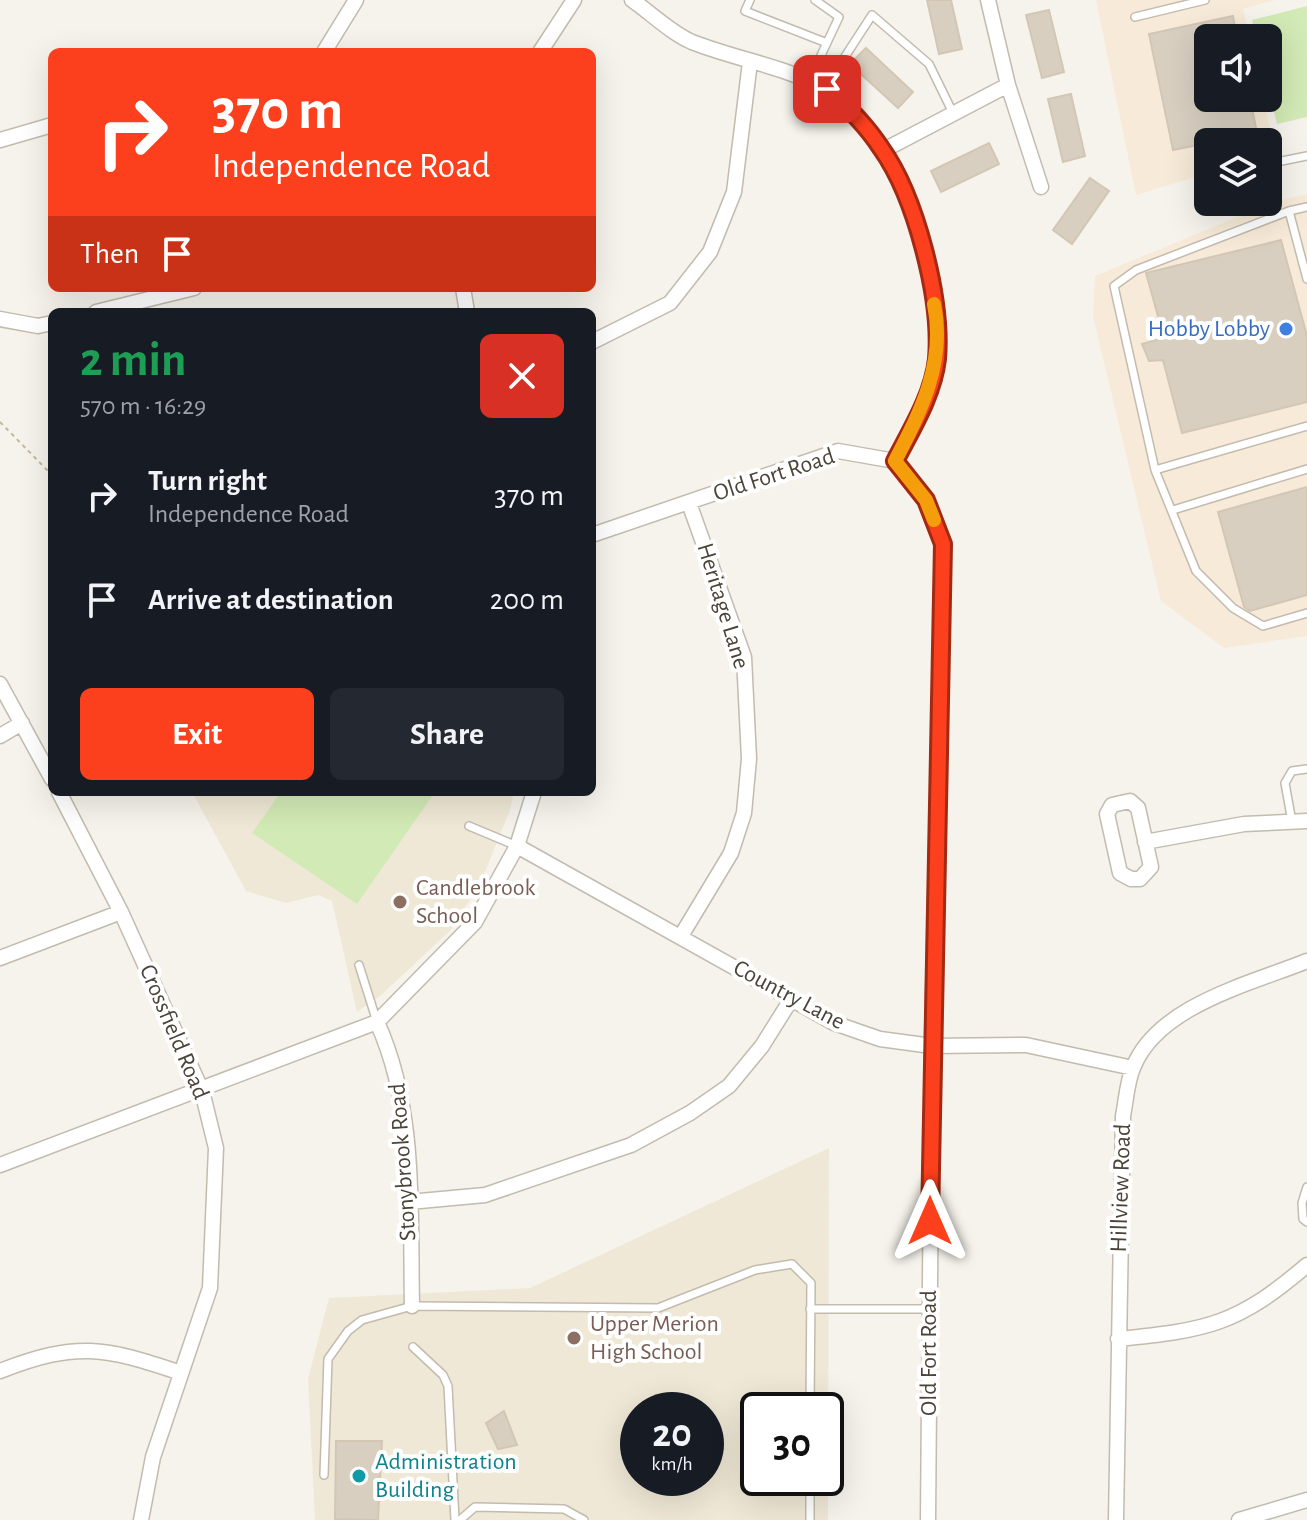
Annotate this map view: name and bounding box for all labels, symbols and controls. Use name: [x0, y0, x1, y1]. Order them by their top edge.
map controls: [1194, 24, 1282, 216]
button: sound: [1194, 24, 1282, 112]
pin: [793, 55, 861, 123]
icon: arrive: [805, 67, 849, 111]
icon: right: [80, 80, 184, 184]
text: 370 m: [212, 83, 343, 139]
button: layers: [1194, 128, 1282, 216]
text: Independence Road: [212, 148, 490, 184]
icon: arrive: [155, 232, 199, 276]
text: Then: [80, 239, 139, 269]
place label: Hobby Lobby: [1148, 317, 1270, 341]
marker: Hobby Lobby: [1277, 320, 1295, 338]
button: close: [480, 334, 564, 418]
text: 2 min: [80, 337, 187, 385]
text: 570 m · 16:29: [80, 393, 206, 419]
street label: Old Fort Road: [710, 444, 838, 506]
text: Turn right: [148, 466, 267, 496]
icon: right: [80, 474, 124, 518]
text: 370 m: [494, 481, 564, 511]
text: Independence Road: [148, 501, 349, 527]
street label: Heritage Lane: [692, 540, 754, 672]
icon: arrive: [80, 578, 124, 622]
text: Arrive at destination: [148, 585, 394, 615]
text: 200 m: [490, 585, 564, 615]
button: Exit: [80, 688, 314, 780]
button: Share: [330, 688, 564, 780]
place label: Candlebrook School: [416, 876, 536, 928]
marker: Candlebrook School: [391, 893, 409, 911]
street label: Country Lane: [729, 956, 849, 1034]
street label: Crossfield Road: [135, 961, 213, 1103]
street label: Stonybrook Road: [386, 1082, 420, 1242]
street label: Hillview Road: [1107, 1123, 1135, 1253]
position arrow: [888, 1179, 972, 1263]
street label: Old Fort Road: [917, 1290, 941, 1416]
place label: Upper Merion High School: [590, 1312, 719, 1364]
marker: Upper Merion High School: [565, 1329, 583, 1347]
speed limit sign: 30: [740, 1392, 844, 1496]
text: 20: [652, 1414, 692, 1454]
place label: Administration Building: [375, 1450, 517, 1502]
text: km/h: [651, 1454, 693, 1474]
marker: Administration Building: [350, 1467, 368, 1485]

